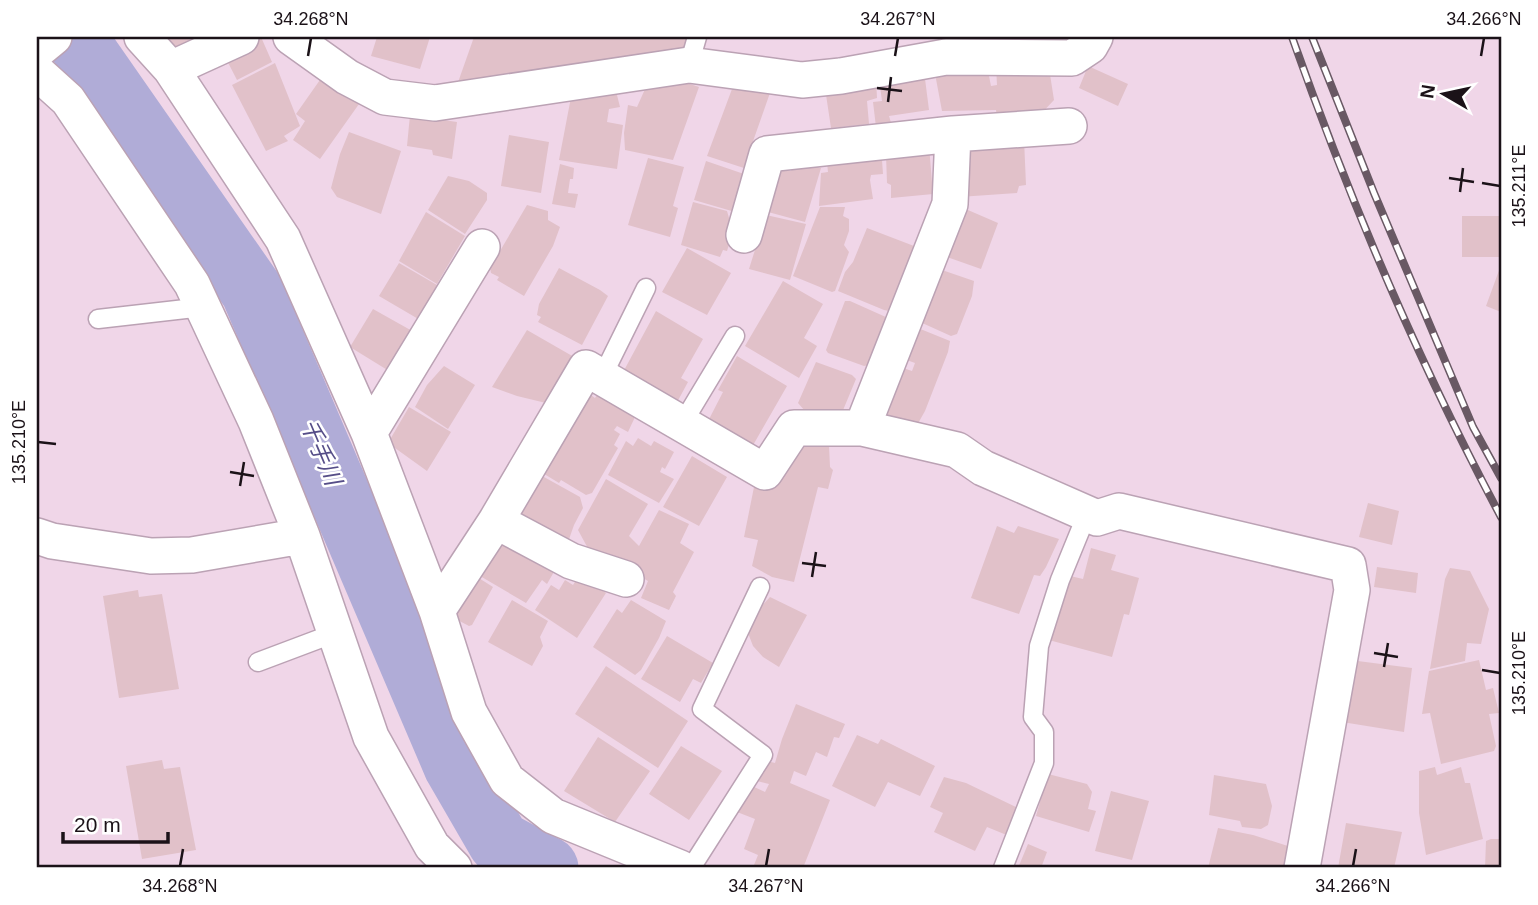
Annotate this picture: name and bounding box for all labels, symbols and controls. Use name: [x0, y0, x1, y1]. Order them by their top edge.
text: 34.268°N: [273, 9, 349, 29]
text: 34.267°N: [860, 9, 936, 29]
text: 34.266°N: [1446, 9, 1522, 29]
north arrow: [1408, 60, 1478, 130]
text: N: [1416, 83, 1439, 100]
text: 135.211°E: [1509, 145, 1529, 227]
text: 135.210°E: [9, 400, 29, 484]
water label: 千手川: [296, 415, 348, 492]
text: 135.210°E: [1509, 631, 1529, 715]
scale bar: [63, 800, 168, 844]
text: 20 m: [74, 813, 121, 836]
text: 34.268°N: [142, 876, 218, 896]
text: 34.267°N: [728, 876, 804, 896]
text: 34.266°N: [1315, 876, 1391, 896]

